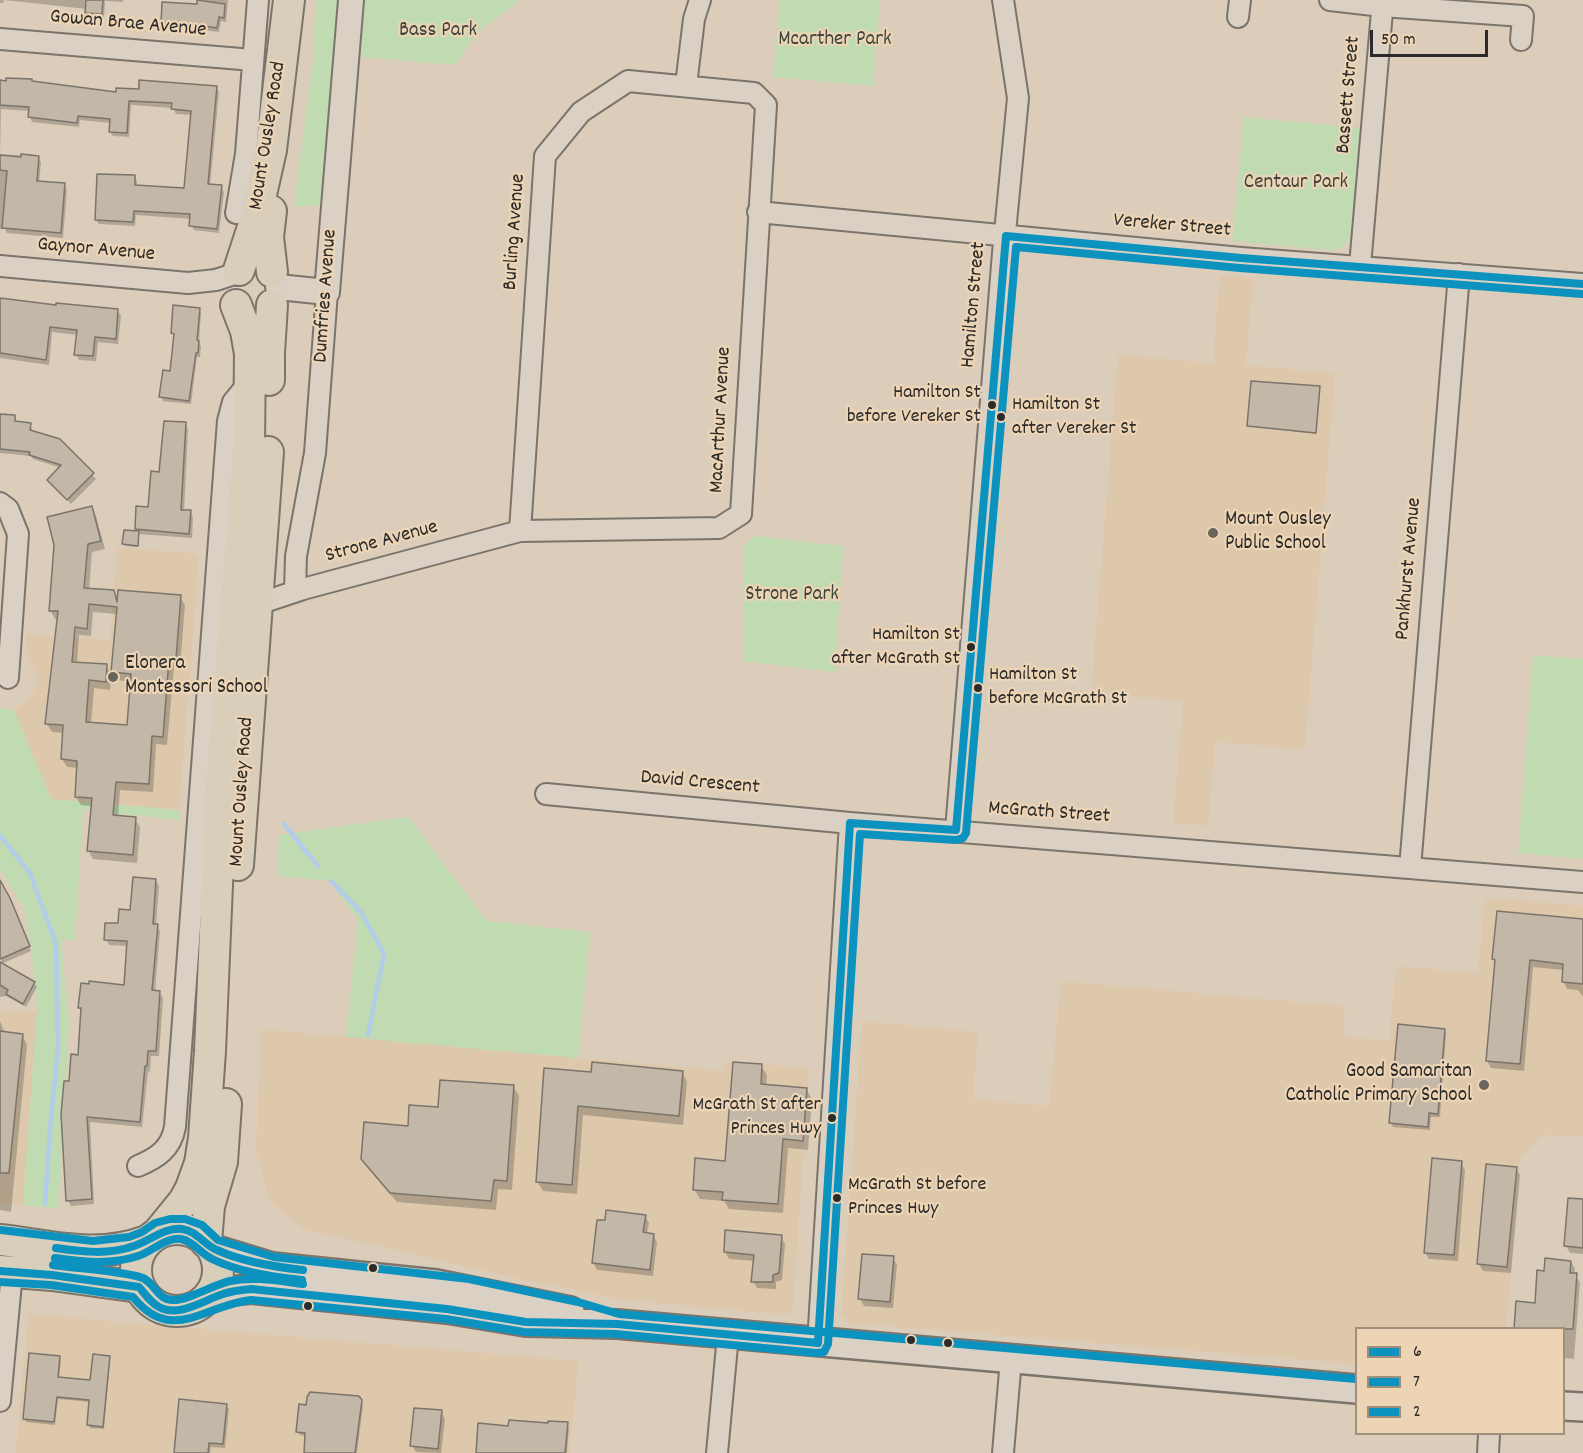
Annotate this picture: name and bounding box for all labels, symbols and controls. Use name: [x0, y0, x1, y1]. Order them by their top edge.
street label: Gowan Brae Avenue: [49, 6, 207, 44]
scale bar: [1373, 18, 1492, 56]
park label: Bass Park: [399, 19, 477, 45]
park label: Mcarther Park: [778, 28, 892, 54]
text: 50 m: [1381, 28, 1416, 53]
street label: Bassett Street: [1332, 35, 1368, 155]
street label: Mount Ousley Road: [245, 60, 293, 212]
park label: Centaur Park: [1244, 171, 1348, 197]
street label: Burling Avenue: [499, 173, 533, 291]
street label: Vereker Street: [1112, 209, 1232, 245]
street label: Dumfries Avenue: [310, 228, 344, 364]
street label: Gaynor Avenue: [36, 233, 156, 269]
street label: Hamilton Street: [957, 241, 993, 369]
street label: MacArthur Avenue: [706, 346, 738, 494]
place label: Hamilton St before Vereker St: [847, 382, 981, 429]
place label: Hamilton St after Vereker St: [1012, 394, 1136, 441]
marker: Hamilton St before Vereker St: [986, 399, 998, 411]
marker: Hamilton St after Vereker St: [995, 411, 1007, 423]
street label: Pankhurst Avenue: [1391, 497, 1429, 641]
place label: Mount Ousley Public School: [1225, 508, 1331, 558]
street label: Strone Avenue: [323, 516, 441, 570]
marker: Mount Ousley Public School: [1206, 526, 1220, 540]
park label: Strone Park: [745, 583, 839, 609]
place label: Hamilton St after McGrath St: [831, 624, 960, 671]
marker: Hamilton St after McGrath St: [965, 641, 977, 653]
place label: Elonera Montessori School: [125, 652, 268, 702]
place label: Hamilton St before McGrath St: [989, 664, 1127, 711]
marker: Elonera Montessori School: [106, 670, 120, 684]
marker: Hamilton St before McGrath St: [972, 682, 984, 694]
street label: Mount Ousley Road: [225, 716, 261, 868]
street label: David Crescent: [639, 766, 761, 802]
street label: McGrath Street: [987, 797, 1111, 831]
place label: Good Samaritan Catholic Primary School: [1285, 1060, 1472, 1110]
marker: Good Samaritan Catholic Primary School: [1477, 1078, 1491, 1092]
place label: McGrath St after Princes Hwy: [692, 1094, 821, 1141]
marker: McGrath St after Princes Hwy: [826, 1112, 838, 1124]
place label: McGrath St before Princes Hwy: [848, 1174, 986, 1221]
marker: McGrath St before Princes Hwy: [831, 1192, 843, 1204]
unlabelled marker: [367, 1262, 379, 1274]
unlabelled marker: [302, 1300, 314, 1312]
legend: [1355, 1327, 1565, 1435]
unlabelled marker: [905, 1334, 917, 1346]
unlabelled marker: [942, 1337, 954, 1349]
text: 6: [1413, 1340, 1422, 1365]
text: 7: [1413, 1370, 1420, 1395]
text: 2: [1413, 1400, 1421, 1425]

